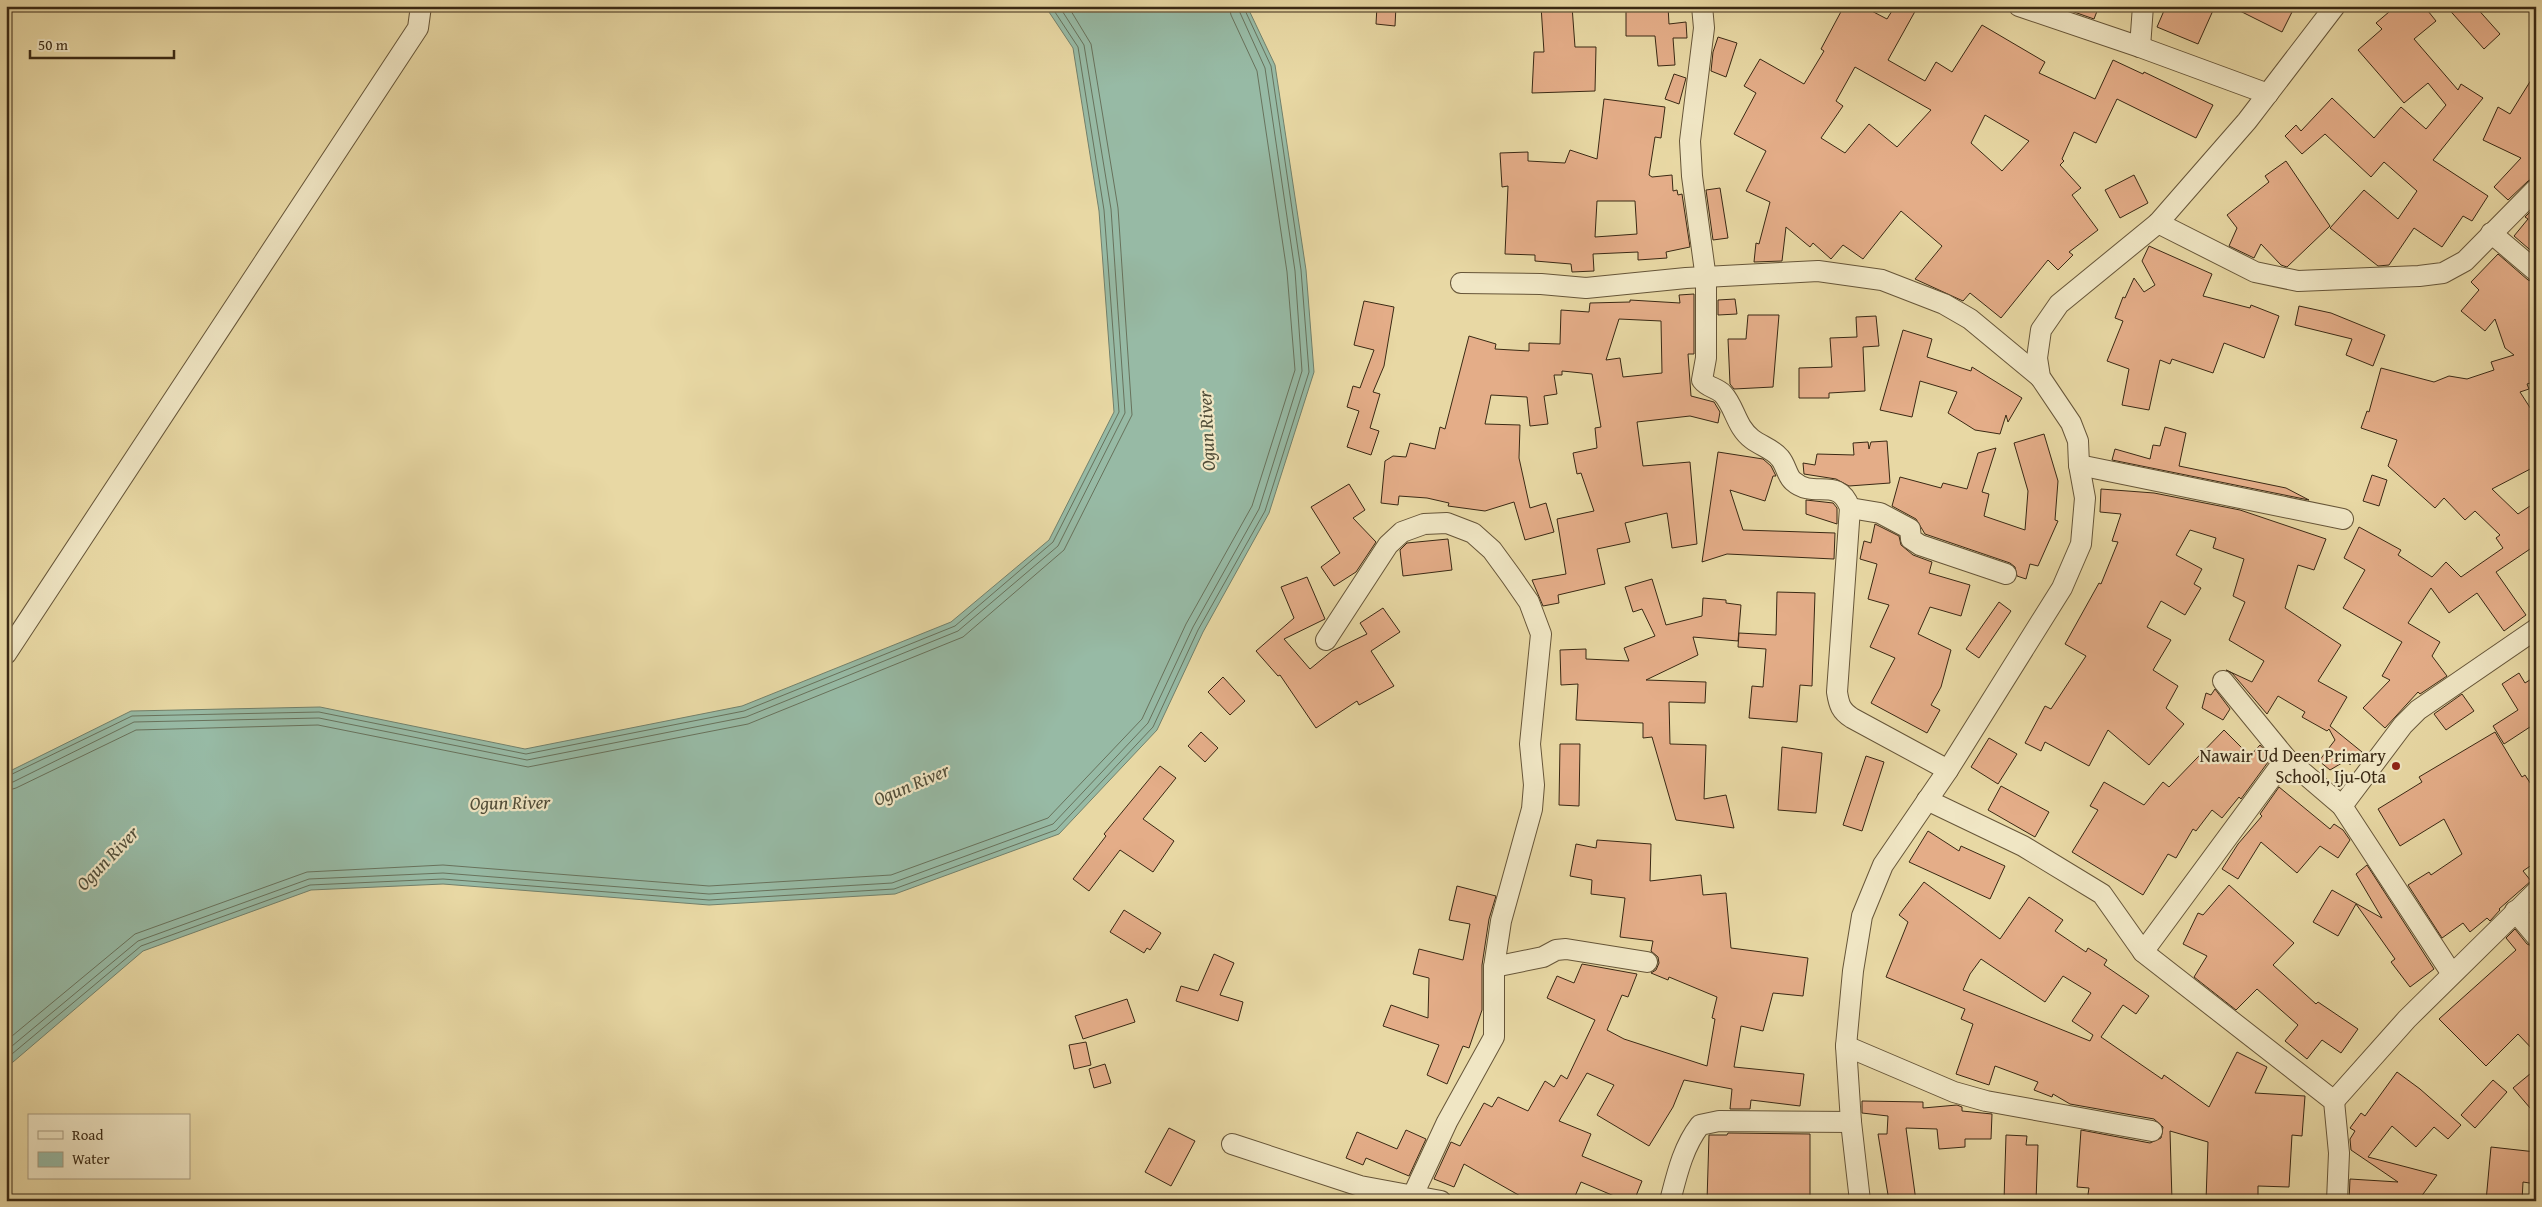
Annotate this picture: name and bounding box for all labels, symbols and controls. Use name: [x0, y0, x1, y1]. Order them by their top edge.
scale bar: [30, 28, 174, 60]
text: 50 m: [38, 34, 69, 55]
water label: Ogun River: [1190, 389, 1222, 472]
place label: Nawair Ud Deen Primary School, Iju-Ota: [2199, 742, 2386, 790]
water label: Ogun River: [868, 755, 954, 813]
marker: Nawair Ud Deen Primary School, Iju-Ota: [2390, 760, 2402, 772]
water label: Ogun River: [469, 787, 551, 817]
water label: Ogun River: [69, 819, 146, 897]
legend: [28, 1114, 190, 1180]
text: Road: [72, 1124, 103, 1145]
text: Water: [72, 1148, 110, 1169]

